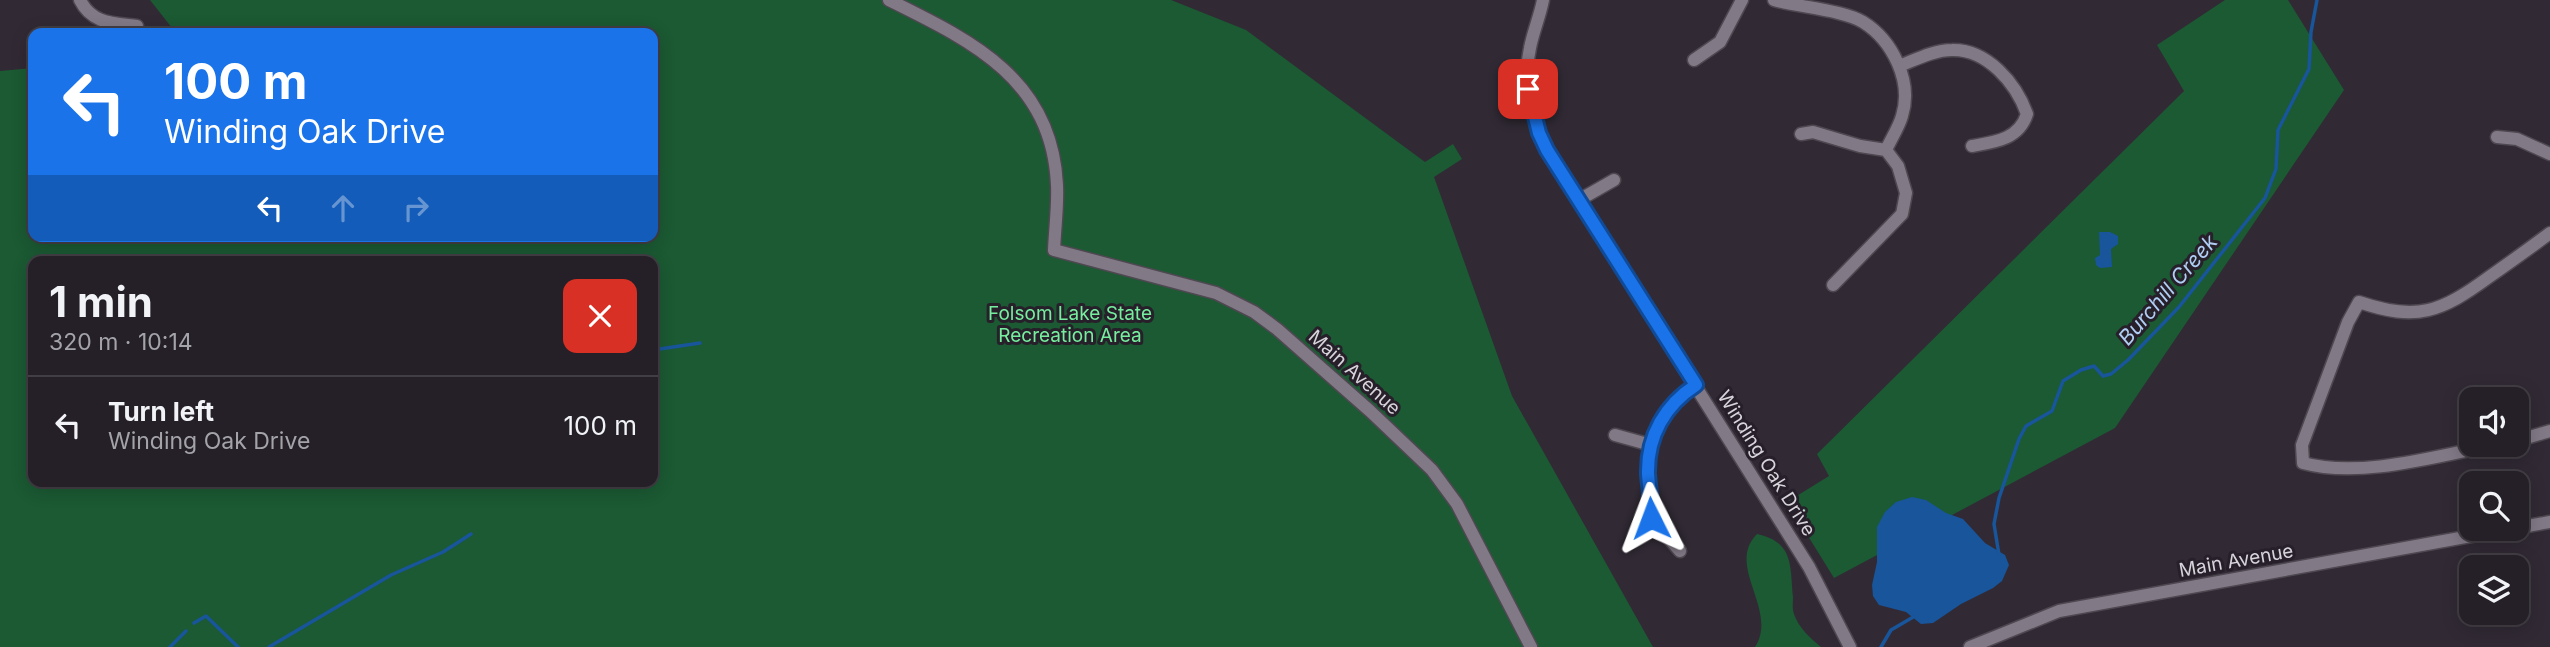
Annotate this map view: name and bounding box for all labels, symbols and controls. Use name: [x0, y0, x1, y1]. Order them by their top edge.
text: 100 m: [164, 52, 308, 111]
icon: left: [49, 56, 140, 147]
pin: [1498, 59, 1558, 119]
icon: arrive: [1509, 70, 1547, 108]
text: Winding Oak Drive: [164, 112, 445, 151]
icon: left: [251, 189, 289, 227]
icon: ahead: [324, 189, 362, 227]
icon: right: [397, 189, 435, 227]
water label: Burchill Creek: [2113, 229, 2223, 350]
text: 1 min: [49, 276, 153, 327]
button: close: [563, 279, 637, 353]
park label: Folsom Lake State Recreation Area: [988, 302, 1152, 347]
street label: Main Avenue: [1304, 325, 1405, 420]
text: 320 m · 10:14: [49, 328, 193, 356]
street label: Winding Oak Drive: [1713, 386, 1821, 540]
map controls: [2459, 387, 2529, 625]
button: sound: [2459, 387, 2529, 457]
text: Turn left: [108, 396, 214, 427]
icon: left: [49, 406, 87, 444]
text: 100 m: [564, 410, 637, 441]
text: Winding Oak Drive: [108, 427, 310, 455]
button: search: [2459, 471, 2529, 541]
position arrow: [1614, 481, 1688, 555]
street label: Main Avenue: [2177, 539, 2295, 582]
button: layers: [2459, 555, 2529, 625]

